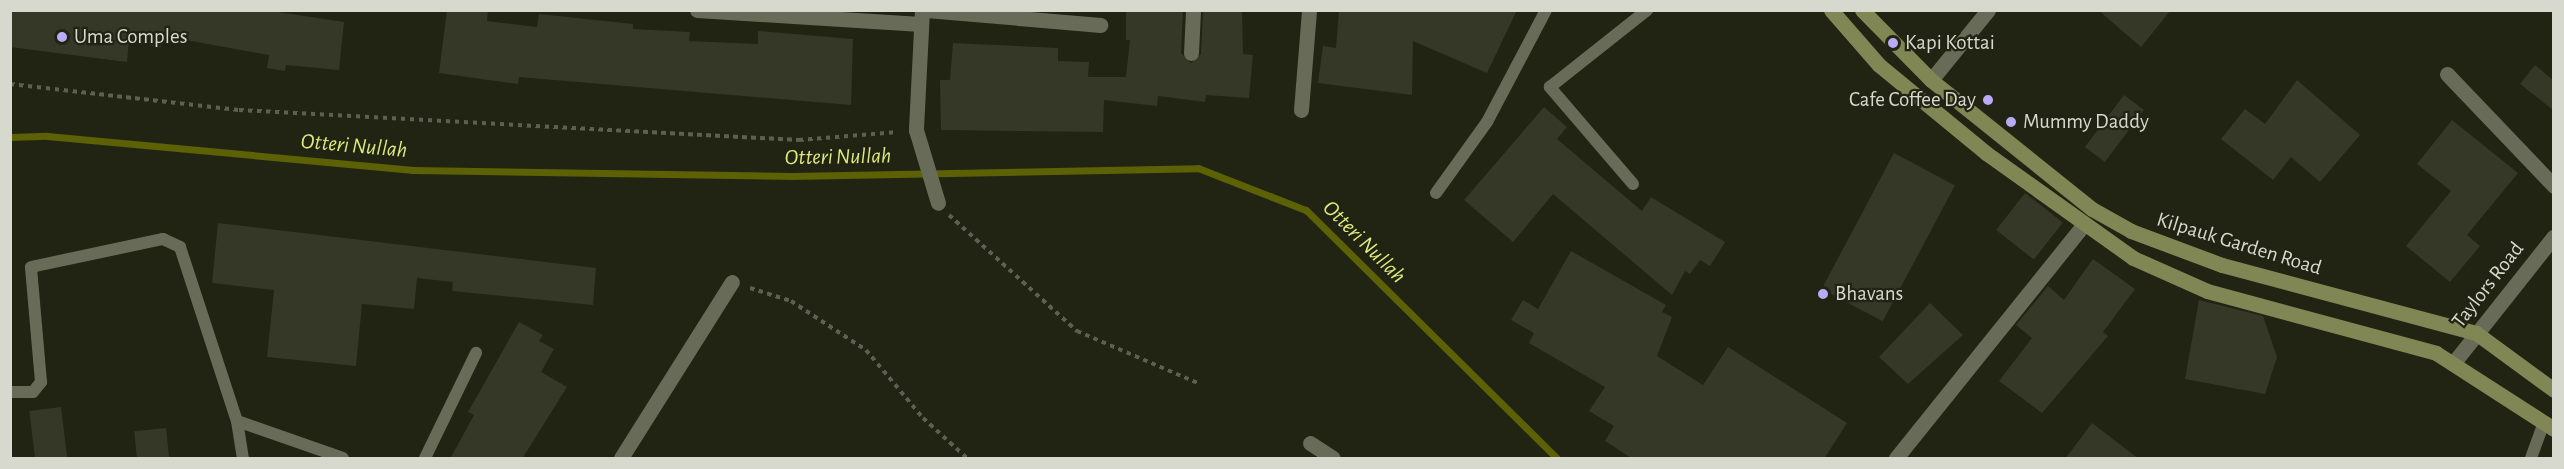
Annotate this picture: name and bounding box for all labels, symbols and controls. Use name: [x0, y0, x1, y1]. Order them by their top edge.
place label: Uma Comples: [74, 24, 187, 50]
marker: Uma Comples: [55, 30, 69, 44]
place label: Kapi Kottai: [1905, 30, 1995, 56]
marker: Kapi Kottai: [1886, 36, 1900, 50]
place label: Cafe Coffee Day: [1849, 87, 1976, 113]
marker: Cafe Coffee Day: [1981, 93, 1995, 107]
place label: Mummy Daddy: [2023, 109, 2149, 135]
marker: Mummy Daddy: [2004, 115, 2018, 129]
water label: Otteri Nullah: [300, 128, 408, 164]
water label: Otteri Nullah: [784, 143, 892, 171]
water label: Otteri Nullah: [1317, 195, 1411, 289]
street label: Kilpauk Garden Road: [2153, 207, 2325, 281]
street label: Taylors Road: [2447, 237, 2529, 333]
place label: Bhavans: [1835, 281, 1903, 307]
marker: Bhavans: [1816, 287, 1830, 301]

